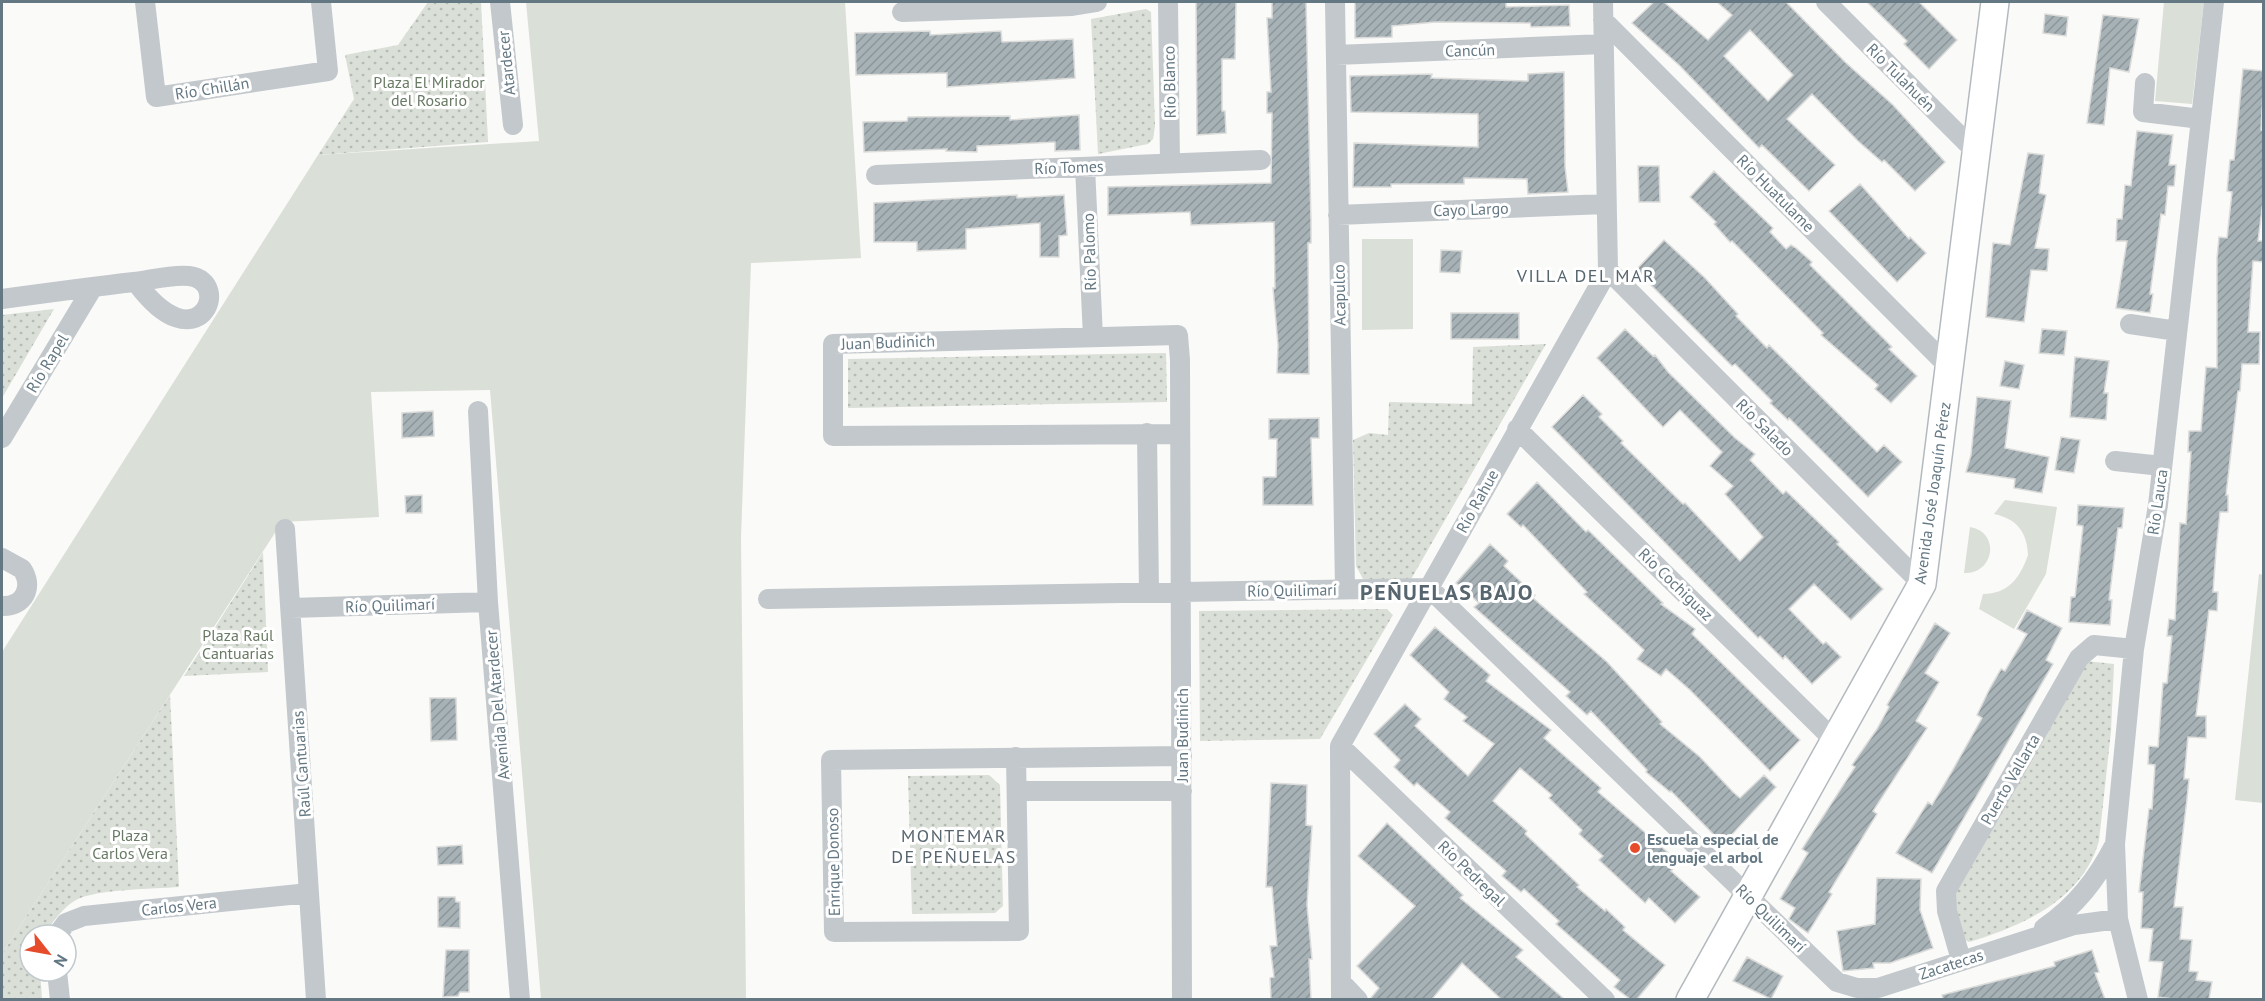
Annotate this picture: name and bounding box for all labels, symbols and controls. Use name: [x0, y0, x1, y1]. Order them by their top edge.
street label: Atardecer: [493, 29, 519, 96]
street label: Cancún: [1445, 39, 1495, 61]
street label: Río Tulahuén: [1863, 39, 1939, 115]
street label: Río Blanco: [1158, 46, 1180, 118]
street label: Río Chillán: [174, 72, 250, 104]
park label: Plaza El Mirador del Rosario: [373, 72, 485, 110]
street label: Río Huatulame: [1733, 150, 1819, 236]
street label: Río Tomes: [1034, 156, 1104, 178]
street label: Cayo Largo: [1433, 198, 1509, 220]
street label: Río Palomo: [1078, 213, 1100, 291]
street label: Acapulco: [1328, 264, 1350, 326]
district label: VILLA DEL MAR: [1516, 264, 1655, 287]
street label: Río Rapel: [22, 330, 73, 396]
street label: Juan Budinich: [840, 330, 935, 354]
street label: Río Salado: [1732, 394, 1798, 460]
street label: Avenida José Joaquín Pérez: [1909, 401, 1955, 585]
street label: Río Rahue: [1451, 466, 1503, 536]
street label: Río Lauca: [2142, 468, 2172, 536]
street label: Río Cochiguaz: [1634, 543, 1718, 625]
district label: PEÑUELAS BAJO: [1360, 578, 1534, 606]
street label: Río Quilimarí: [1247, 579, 1337, 601]
street label: Río Quilimarí: [345, 593, 435, 617]
park label: Plaza Raúl Cantuarias: [202, 625, 274, 663]
street label: Avenida Del Atardecer: [480, 629, 514, 781]
street label: Juan Budinich: [1172, 688, 1192, 783]
street label: Raúl Cantuarias: [287, 710, 315, 818]
street label: Puerto Vallarta: [1976, 730, 2044, 828]
street label: Enrique Donoso: [822, 808, 844, 916]
district label: MONTEMAR DE PEÑUELAS: [891, 824, 1017, 868]
park label: Plaza Carlos Vera: [92, 825, 168, 863]
place label: Escuela especial de lenguaje el arbol: [1647, 829, 1779, 867]
street label: Río Pedregal: [1434, 836, 1510, 910]
marker: Escuela especial de lenguaje el arbol: [1628, 841, 1642, 855]
street label: Río Quilimarí: [1732, 880, 1810, 956]
street label: Carlos Vera: [140, 892, 218, 920]
north arrow: [18, 923, 78, 983]
street label: Zacatecas: [1916, 944, 1986, 984]
text: N: [50, 951, 72, 970]

